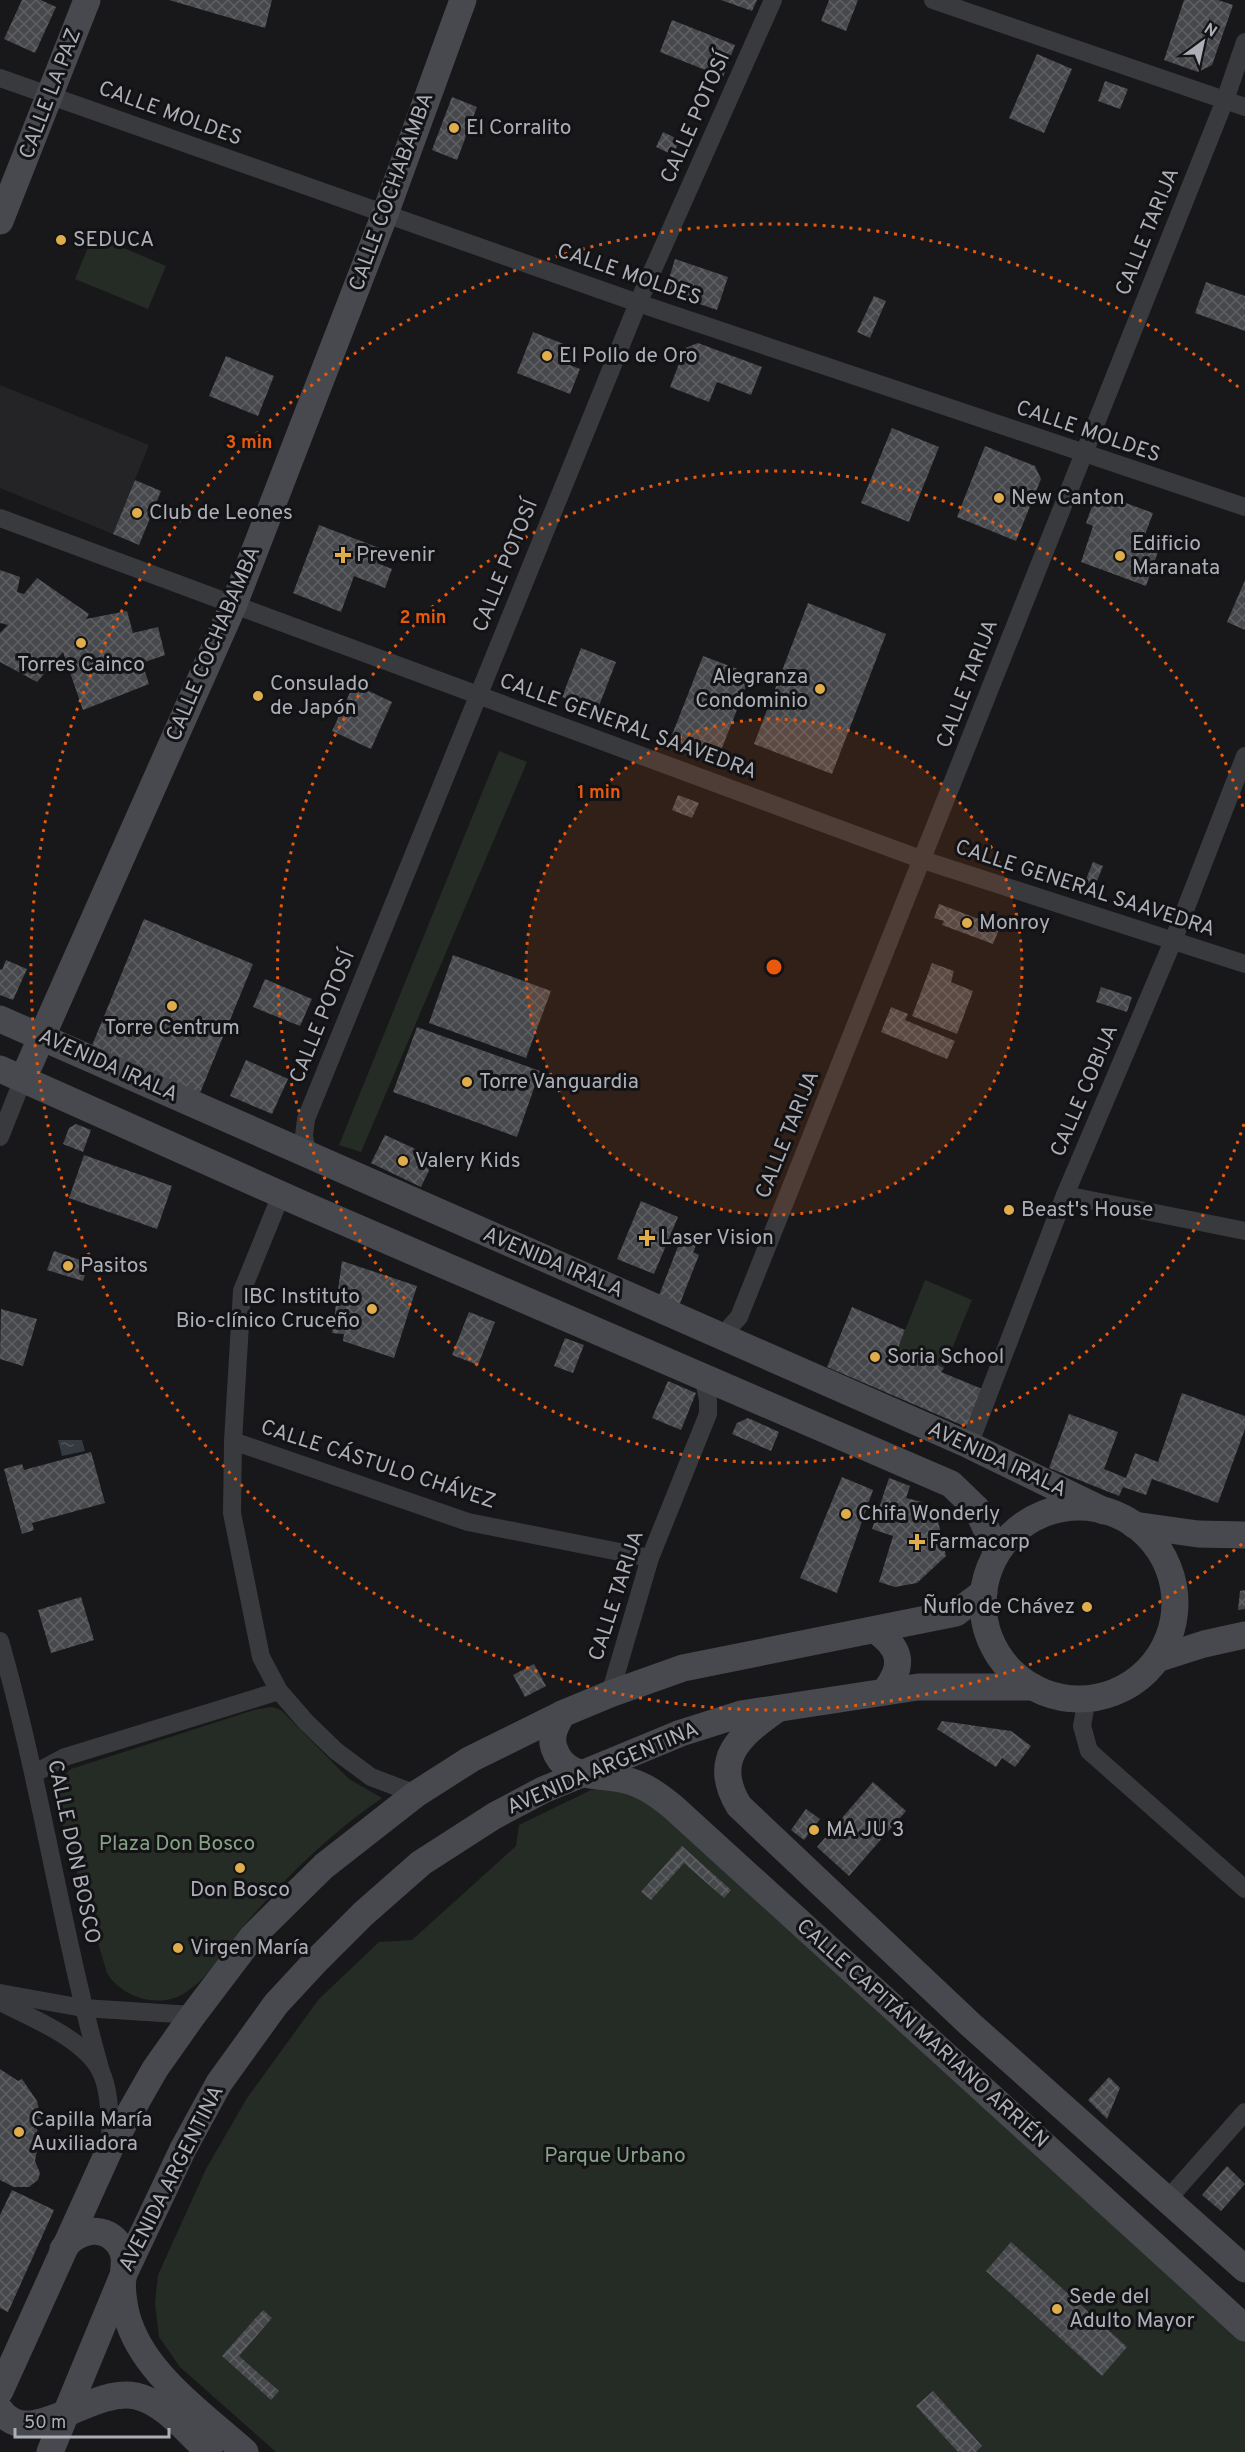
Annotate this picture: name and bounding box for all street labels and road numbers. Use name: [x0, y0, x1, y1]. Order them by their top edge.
street label: CALLE LA PAZ: [14, 25, 88, 163]
street label: CALLE POTOSÍ: [654, 46, 738, 188]
street label: CALLE MOLDES: [94, 75, 246, 153]
street label: CALLE COCHABAMBA: [344, 89, 440, 295]
street label: CALLE TARIJA: [1110, 164, 1186, 300]
street label: CALLE MOLDES: [553, 238, 705, 312]
street label: CALLE MOLDES: [1012, 395, 1164, 469]
street label: CALLE POTOSÍ: [466, 493, 546, 636]
street label: CALLE COCHABAMBA: [161, 542, 267, 746]
street label: CALLE TARIJA: [931, 616, 1005, 752]
street label: CALLE GENERAL SAAVEDRA: [496, 668, 760, 786]
street label: CALLE GENERAL SAAVEDRA: [951, 834, 1219, 944]
street label: CALLE POTOSÍ: [283, 944, 363, 1087]
street label: CALLE COBIJA: [1045, 1021, 1125, 1161]
street label: AVENIDA IRALA: [34, 1023, 182, 1109]
street label: CALLE TARIJA: [750, 1067, 826, 1203]
street label: AVENIDA IRALA: [479, 1221, 627, 1305]
street label: CALLE CÁSTULO CHÁVEZ: [257, 1413, 499, 1516]
street label: AVENIDA IRALA: [923, 1416, 1071, 1504]
street label: CALLE TARIJA: [583, 1527, 651, 1665]
street label: AVENIDA ARGENTINA: [503, 1716, 703, 1822]
street label: CALLE DON BOSCO: [40, 1757, 106, 1947]
street label: CALLE CAPITÁN MARIANO ARRIÉN: [790, 1913, 1054, 2155]
street label: AVENIDA ARGENTINA: [113, 2081, 231, 2277]

